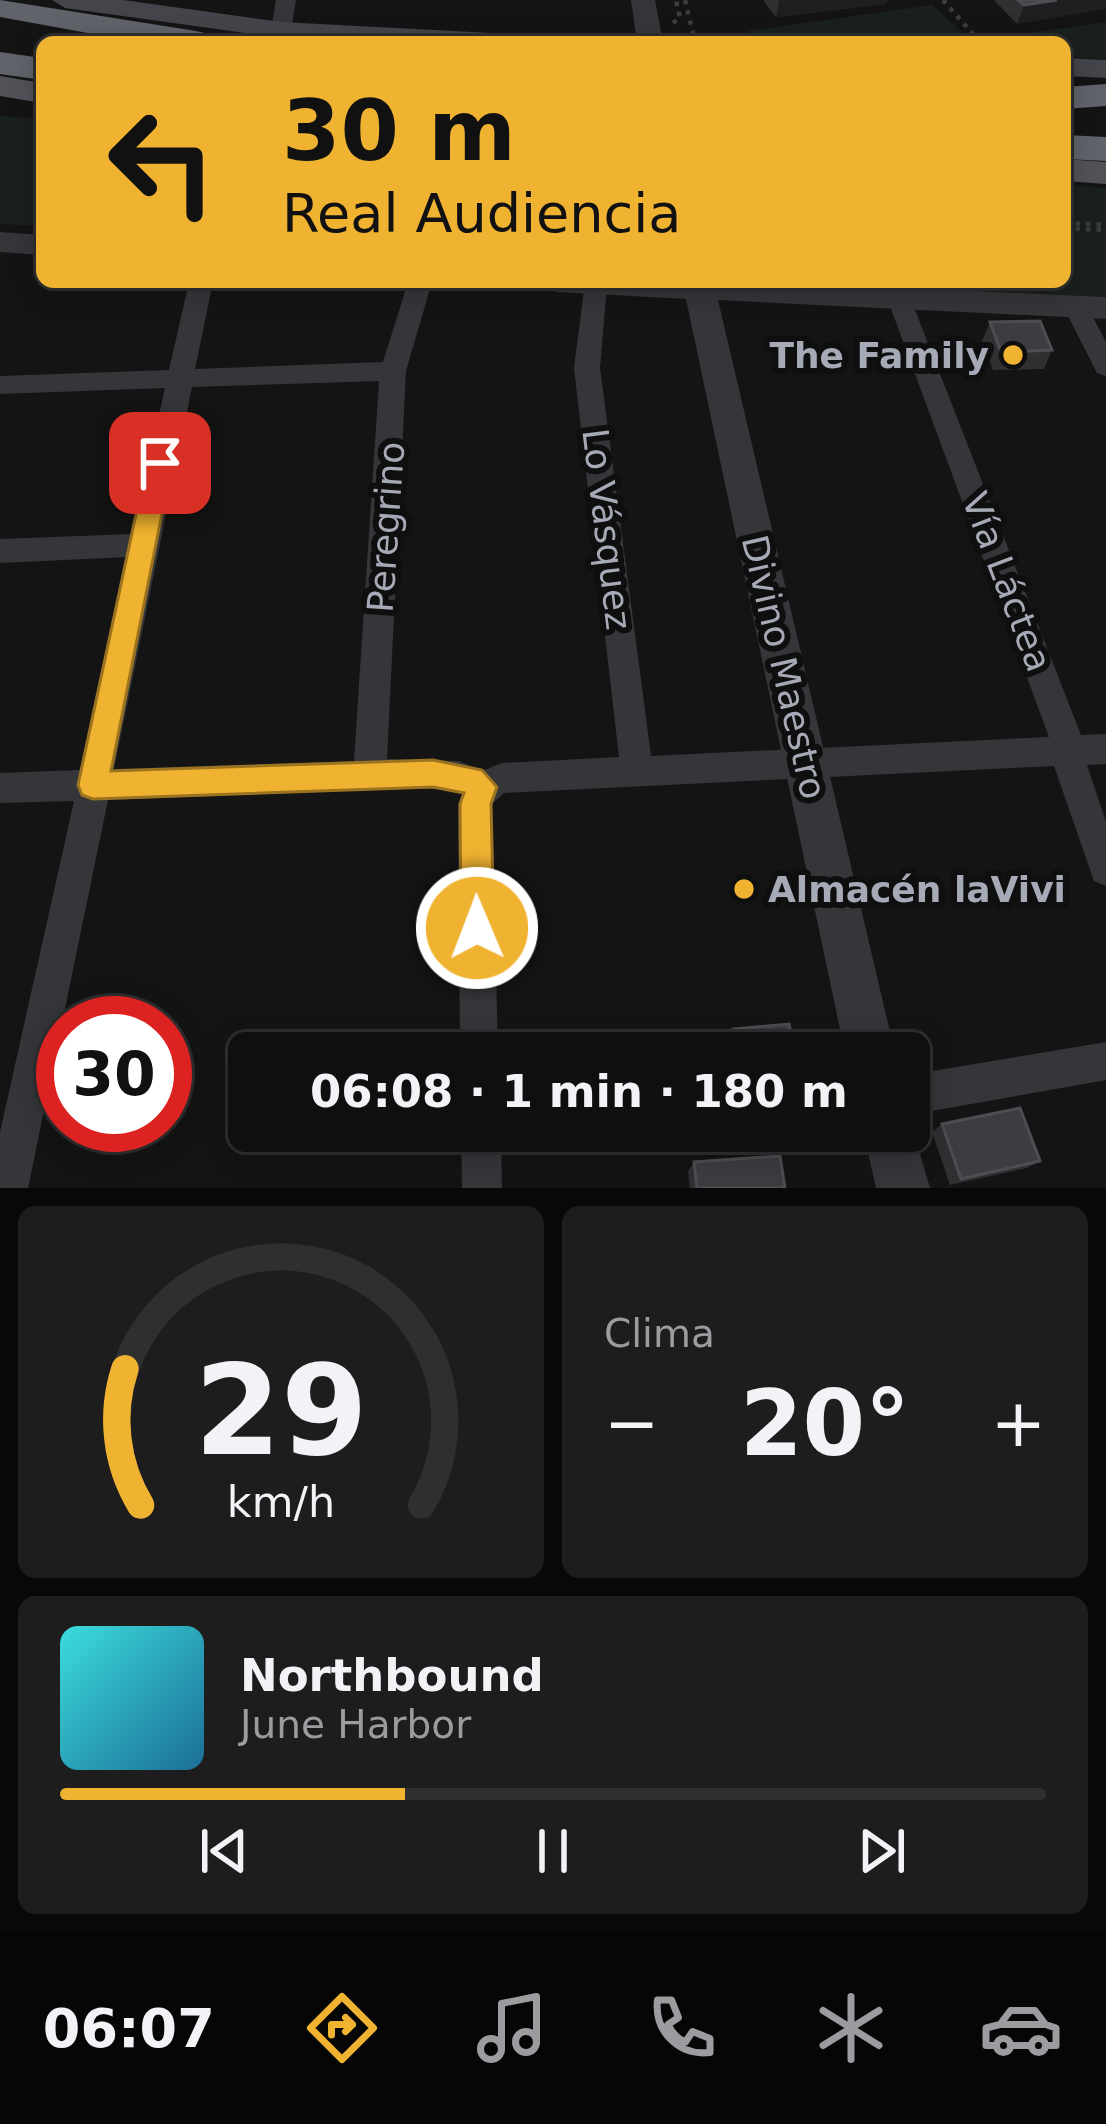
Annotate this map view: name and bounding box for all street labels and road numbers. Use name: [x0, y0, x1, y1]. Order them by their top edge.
street label: Lo Vásquez: [574, 426, 640, 632]
street label: Peregrino: [360, 440, 412, 614]
street label: Vía Láctea: [954, 487, 1060, 677]
street label: Divino Maestro: [734, 531, 834, 803]

